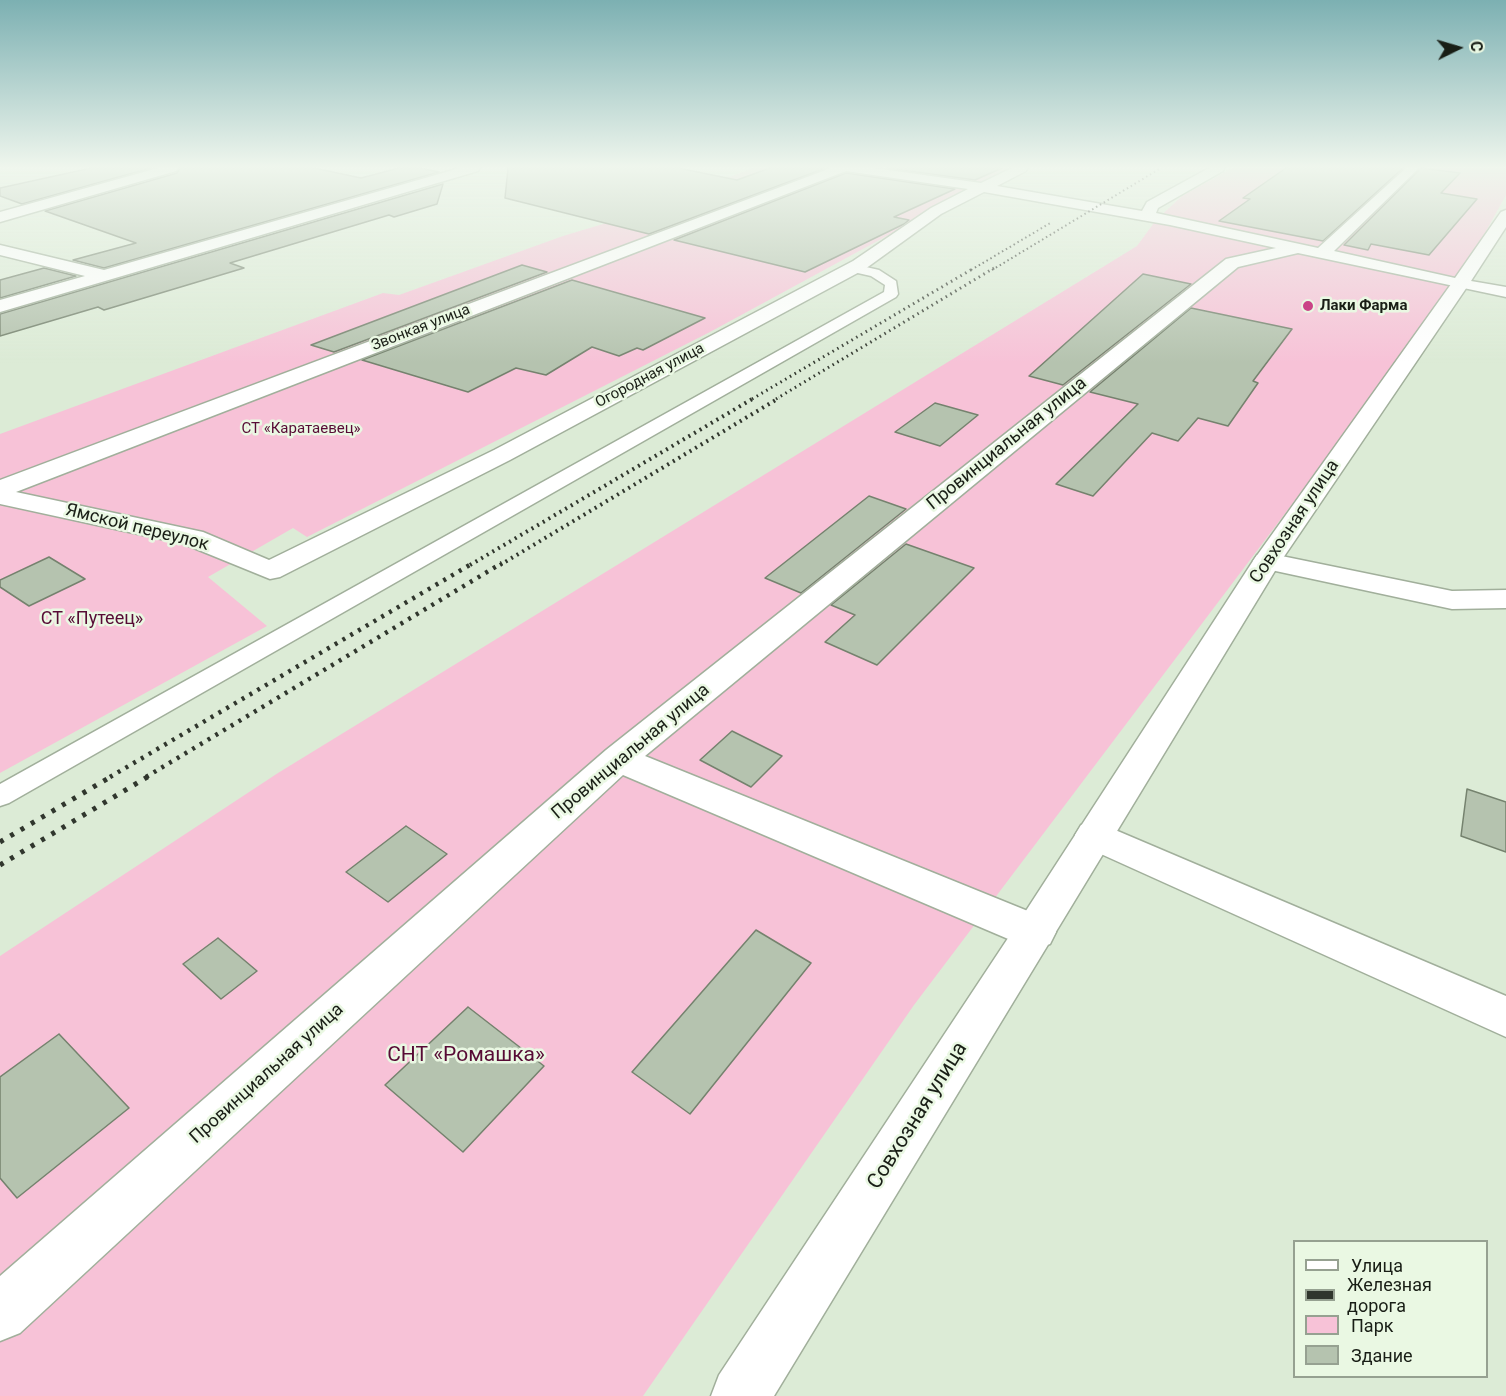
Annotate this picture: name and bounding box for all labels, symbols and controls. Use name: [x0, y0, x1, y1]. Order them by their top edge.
north arrow: [1428, 18, 1488, 78]
text: С: [1467, 40, 1486, 52]
place label: Лаки Фарма: [1320, 297, 1407, 315]
marker: Лаки Фарма: [1301, 299, 1315, 313]
street label: Звонкая улица: [369, 301, 473, 355]
street label: Огородная улица: [593, 340, 707, 412]
street label: Провинциальная улица: [923, 373, 1091, 515]
park label: СТ «Каратаевец»: [241, 420, 361, 438]
street label: Совхозная улица: [1246, 456, 1344, 588]
street label: Ямской переулок: [63, 500, 211, 556]
park label: СТ «Путеец»: [41, 608, 143, 630]
street label: Провинциальная улица: [548, 680, 714, 824]
street label: Провинциальная улица: [186, 999, 348, 1149]
street label: Совхозная улица: [863, 1038, 973, 1194]
park label: СНТ «Ромашка»: [387, 1043, 545, 1069]
legend: [1293, 1240, 1488, 1378]
text: Улица: [1351, 1255, 1403, 1276]
text: Железная дорога: [1347, 1274, 1432, 1316]
text: Парк: [1351, 1315, 1393, 1336]
text: Здание: [1351, 1345, 1413, 1366]

